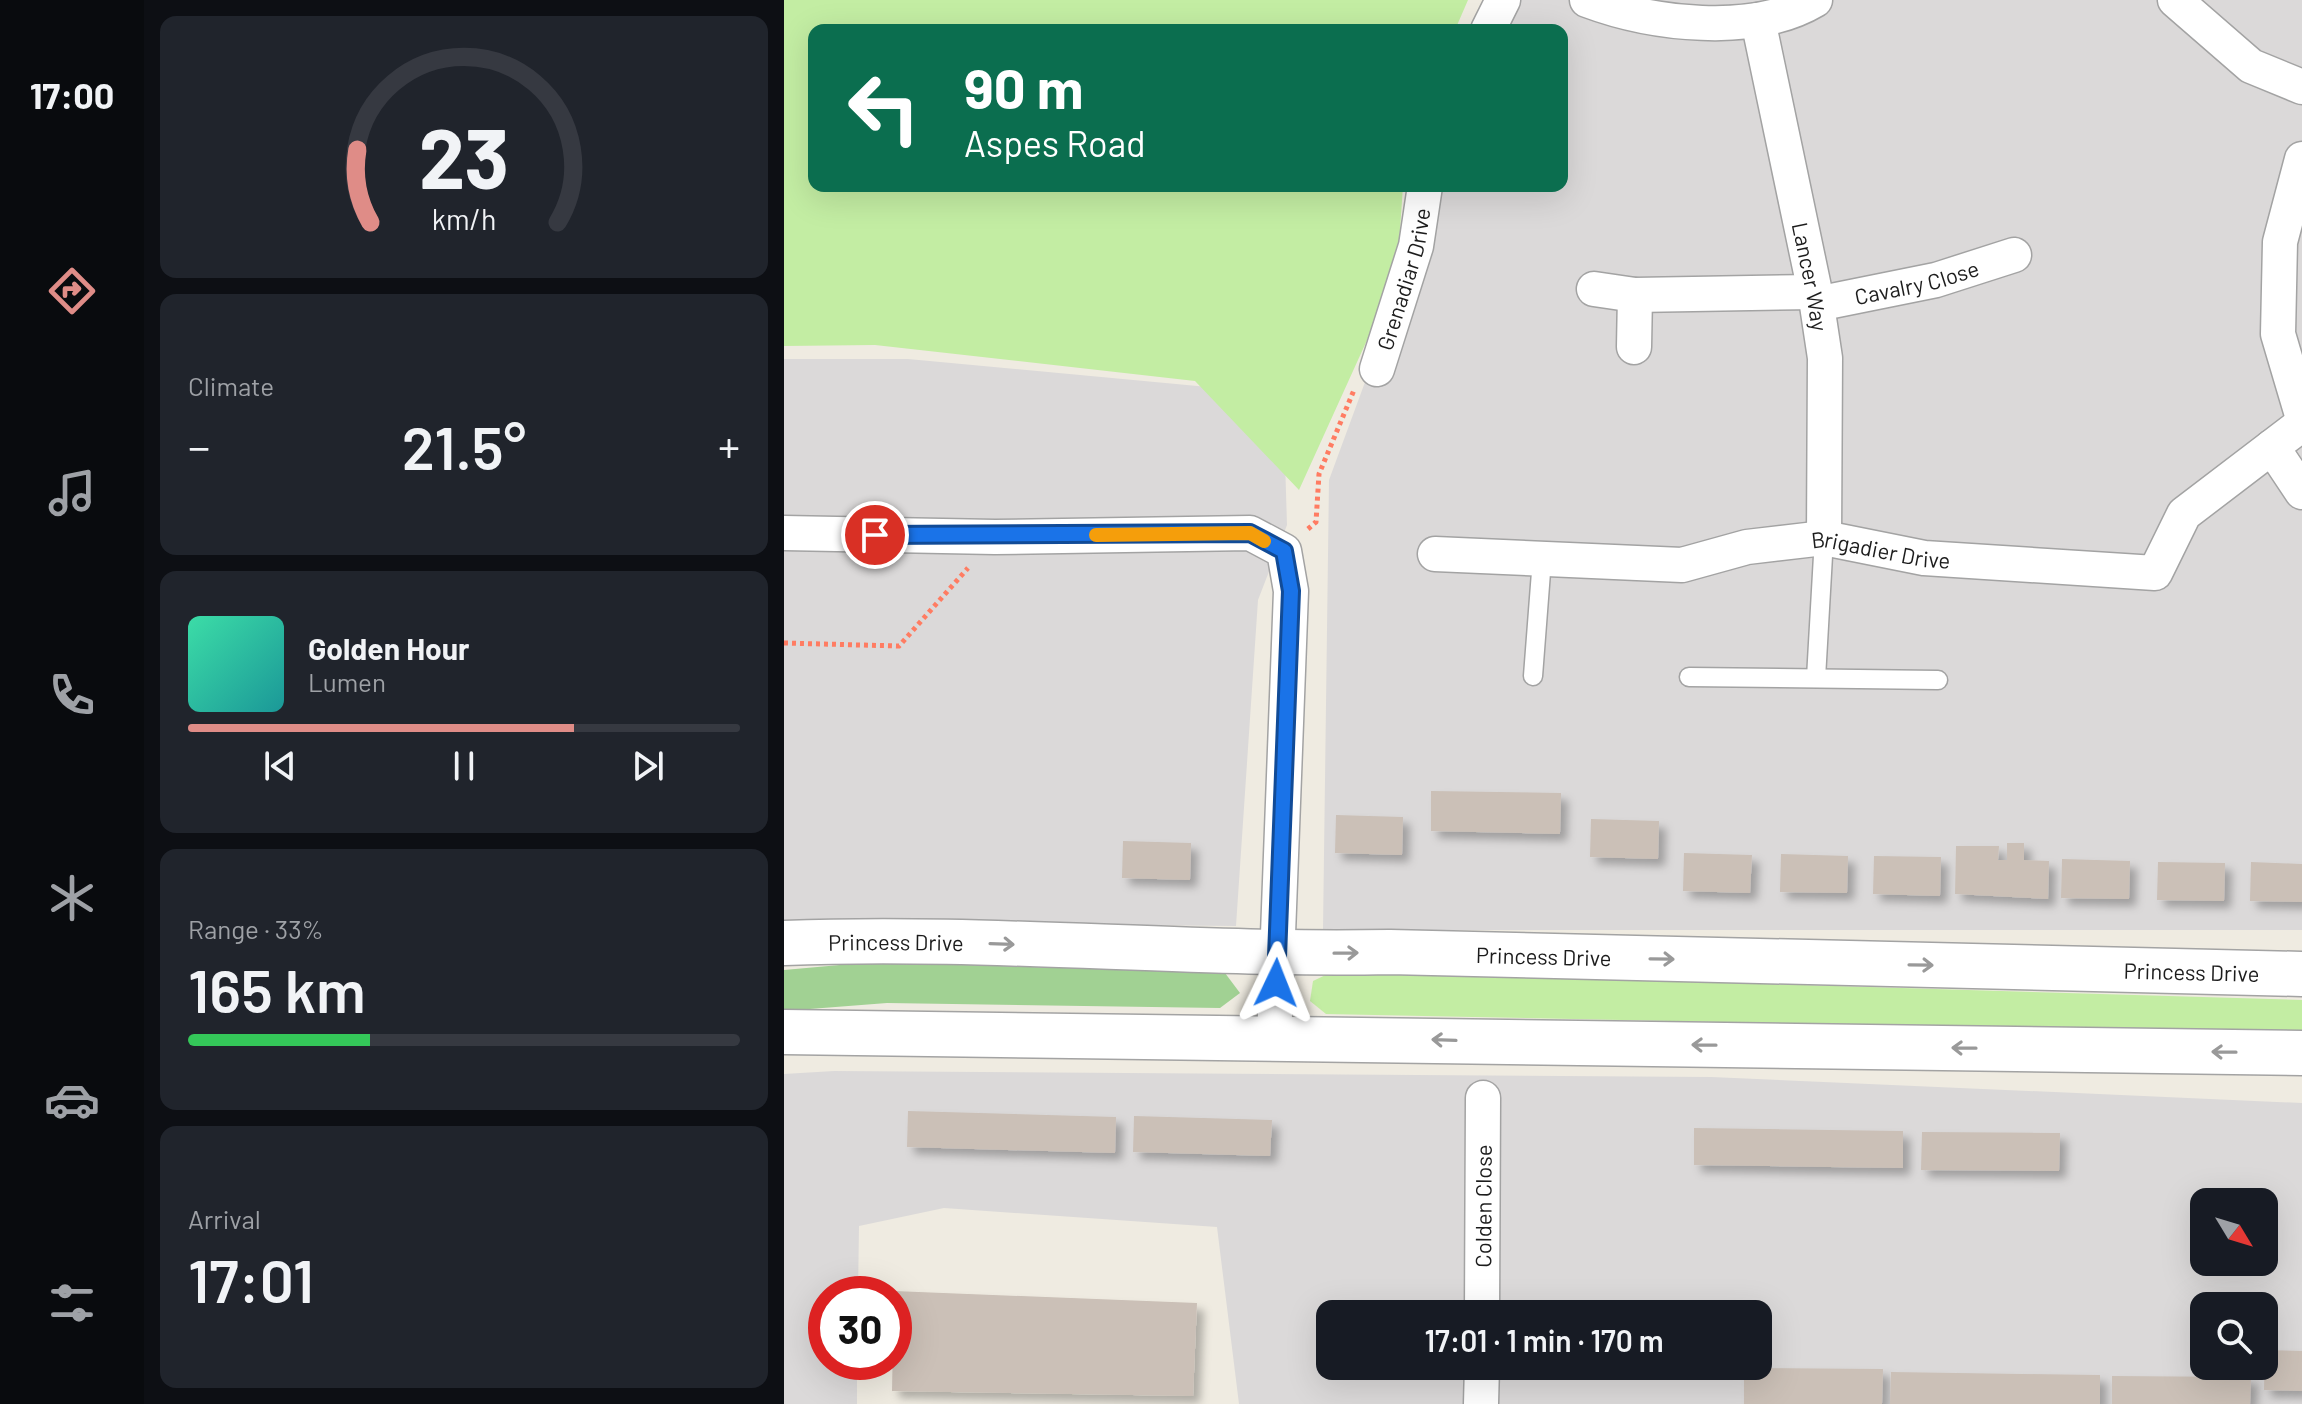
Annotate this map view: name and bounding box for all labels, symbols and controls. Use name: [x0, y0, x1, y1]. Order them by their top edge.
text: 90 m: [964, 53, 1084, 120]
icon: left: [832, 56, 936, 160]
text: 17:00: [30, 73, 114, 116]
text: 23: [419, 105, 509, 205]
text: Aspes Road: [964, 121, 1146, 164]
text: km/h: [432, 201, 496, 236]
street label: Grenadiar Drive: [1371, 206, 1435, 353]
street label: Lancer Way: [1788, 220, 1834, 333]
street label: Cavalry Close: [1852, 254, 1982, 309]
icon: directions: [44, 263, 100, 319]
text: Climate: [188, 370, 274, 401]
text: 21.5°: [402, 410, 526, 482]
text: −: [188, 419, 210, 472]
text: +: [718, 419, 740, 472]
icon: music: [44, 465, 100, 521]
pin: [841, 501, 909, 569]
icon: arrive: [853, 513, 897, 557]
street label: Brigadier Drive: [1810, 525, 1951, 573]
text: Golden Hour: [308, 630, 470, 666]
text: Lumen: [308, 666, 386, 697]
icon: phone: [44, 667, 100, 723]
icon: previous: [258, 744, 302, 788]
icon: pause: [442, 744, 486, 788]
icon: next: [626, 744, 670, 788]
icon: climate: [44, 870, 100, 926]
text: Range · 33%: [188, 913, 324, 944]
street label: Princess Drive: [828, 928, 964, 955]
one-way arrow: [988, 937, 1015, 952]
position arrow: [1234, 941, 1318, 1025]
street label: Princess Drive: [1476, 941, 1612, 970]
one-way arrow: [1332, 945, 1359, 961]
one-way arrow: [1648, 951, 1675, 967]
text: 165 km: [188, 953, 366, 1025]
street label: Princess Drive: [2123, 957, 2260, 986]
one-way arrow: [1907, 958, 1934, 973]
one-way arrow: [1431, 1033, 1458, 1048]
one-way arrow: [1691, 1037, 1718, 1052]
one-way arrow: [1951, 1040, 1978, 1056]
one-way arrow: [2211, 1044, 2238, 1060]
icon: car: [44, 1072, 100, 1128]
street label: Colden Close: [1469, 1144, 1496, 1268]
north arrow: [2190, 1188, 2278, 1276]
map controls: [2190, 1188, 2278, 1380]
text: Arrival: [188, 1203, 261, 1234]
text: 17:01: [188, 1243, 314, 1315]
icon: filters: [44, 1275, 100, 1331]
speed limit sign: 30: [808, 1276, 912, 1380]
button: search: [2190, 1292, 2278, 1380]
text: 17:01 · 1 min · 170 m: [1424, 1322, 1664, 1358]

